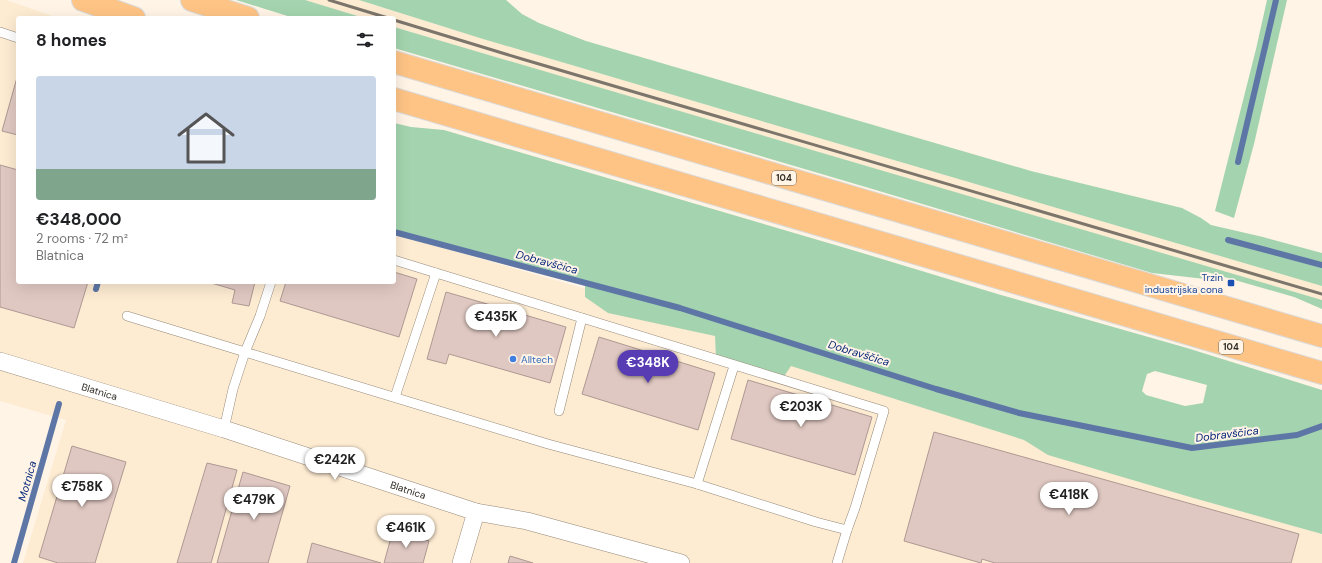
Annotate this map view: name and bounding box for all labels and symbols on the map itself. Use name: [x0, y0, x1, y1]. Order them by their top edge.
road number: 104: [772, 171, 796, 185]
water label: Dobravščica: [515, 247, 579, 277]
place label: Trzin industrijska cona: [1145, 271, 1223, 296]
marker: Trzin industrijska cona: [1226, 278, 1236, 288]
pin: €435K: [468, 304, 524, 338]
water label: Dobravščica: [827, 337, 891, 369]
road number: 104: [1219, 340, 1243, 354]
pin: €348K: [620, 350, 676, 384]
place label: Alltech: [521, 353, 553, 366]
marker: Alltech: [508, 354, 518, 364]
street label: Blatnica: [80, 380, 119, 403]
pin: €203K: [773, 394, 829, 428]
water label: Dobravščica: [1195, 423, 1259, 445]
pin: €242K: [307, 447, 363, 481]
water label: Motnica: [15, 459, 39, 503]
pin: €758K: [54, 474, 110, 508]
street label: Blatnica: [389, 478, 428, 502]
pin: €418K: [1041, 482, 1097, 516]
pin: €479K: [226, 487, 282, 521]
pin: €461K: [378, 515, 434, 549]

